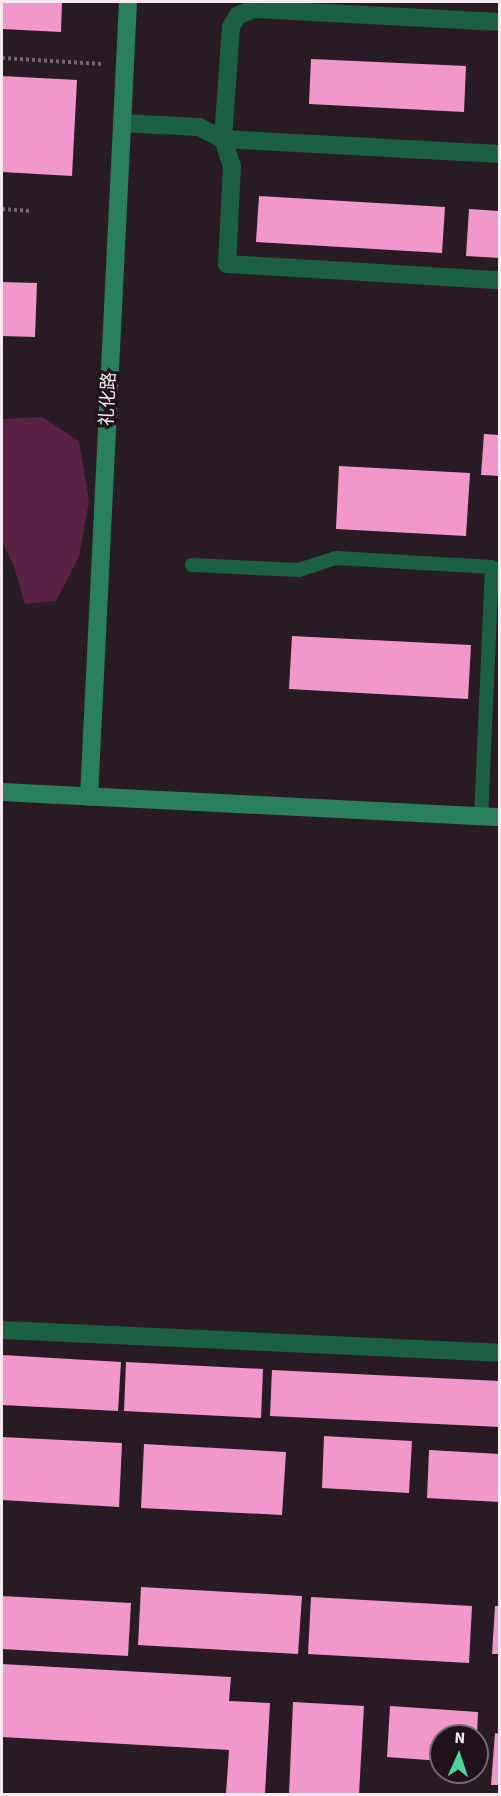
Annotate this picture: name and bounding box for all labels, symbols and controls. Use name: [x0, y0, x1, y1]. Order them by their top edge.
street label: 礼化路: [97, 371, 121, 427]
north arrow: [429, 1724, 489, 1784]
text: N: [454, 1727, 466, 1749]

